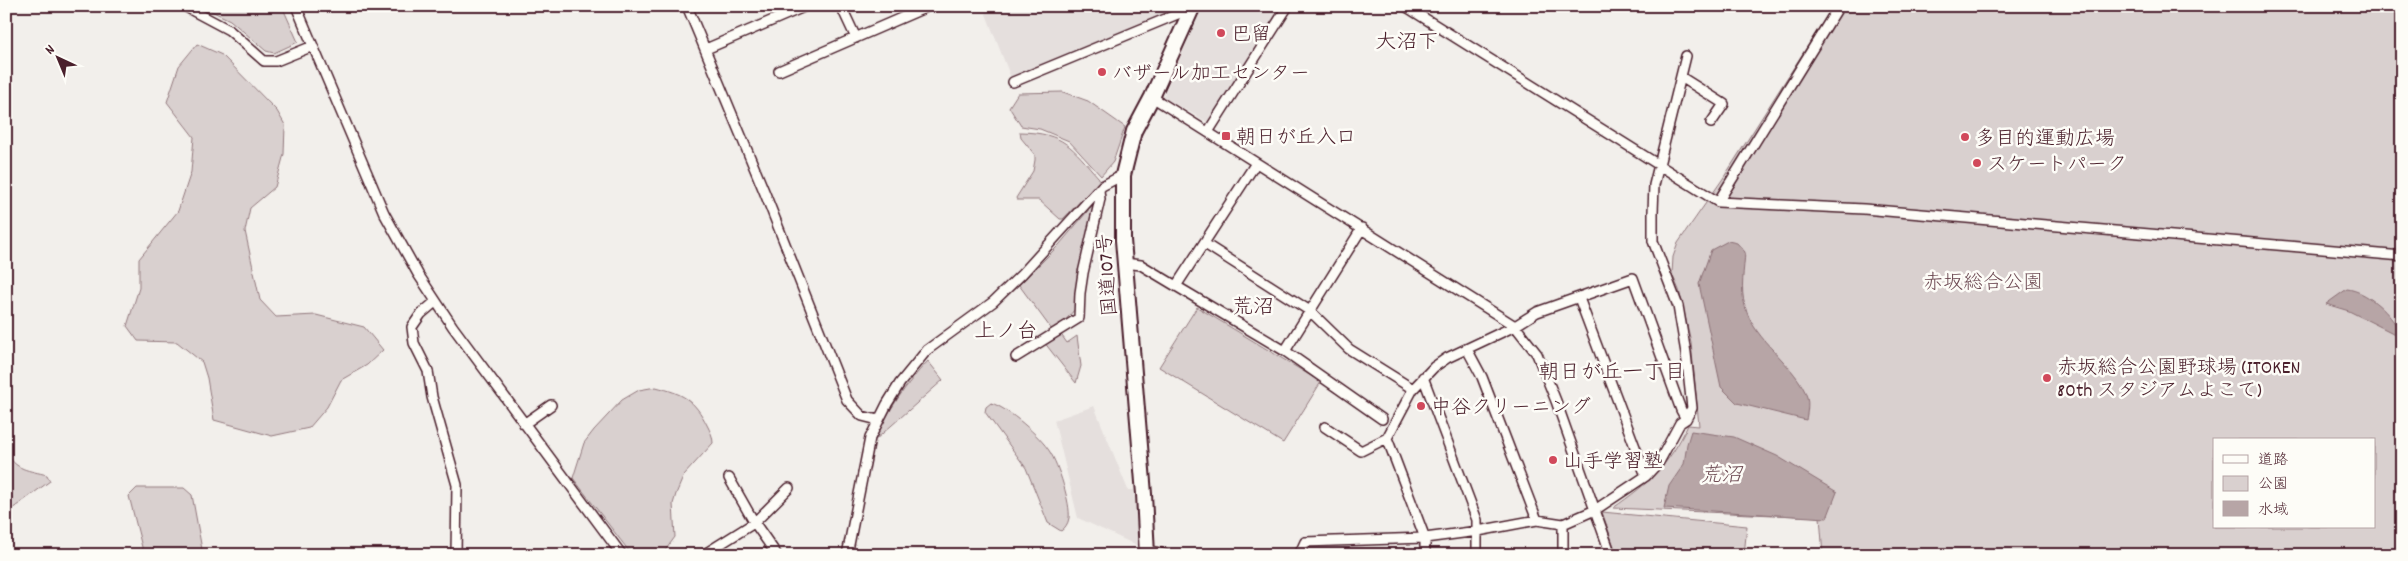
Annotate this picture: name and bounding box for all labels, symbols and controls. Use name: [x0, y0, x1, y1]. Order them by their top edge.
place label: 巴留: [1231, 22, 1271, 50]
marker: 巴留: [1215, 27, 1227, 39]
district label: 大沼下: [1376, 29, 1439, 59]
north arrow: [32, 32, 82, 82]
text: N: [41, 40, 60, 60]
place label: バザール加工センター: [1112, 61, 1310, 89]
marker: バザール加工センター: [1096, 66, 1108, 78]
place label: 朝日が丘入口: [1236, 125, 1356, 153]
place label: 多目的運動広場: [1975, 126, 2115, 154]
marker: 朝日が丘入口: [1220, 130, 1232, 142]
marker: 多目的運動広場: [1959, 131, 1971, 143]
place label: スケートパーク: [1987, 152, 2127, 180]
marker: スケートパーク: [1971, 157, 1983, 169]
street label: 国道107号: [1092, 232, 1126, 317]
park label: 赤坂総合公園: [1923, 270, 2043, 298]
district label: 荒沼: [1232, 294, 1274, 324]
district label: 上ノ台: [975, 318, 1038, 348]
place label: 赤坂総合公園野球場 (ITOKEN 80th スタジアムよこて): [2057, 355, 2300, 406]
district label: 朝日が丘一丁目: [1539, 359, 1686, 389]
marker: 赤坂総合公園野球場 (ITOKEN 80th スタジアムよこて): [2041, 372, 2053, 384]
place label: 中谷クリーニング: [1431, 395, 1591, 423]
marker: 中谷クリーニング: [1415, 400, 1427, 412]
legend: [2213, 438, 2376, 528]
place label: 山手学習塾: [1563, 449, 1663, 477]
text: 道路: [2258, 450, 2288, 472]
marker: 山手学習塾: [1547, 454, 1559, 466]
water label: 荒沼: [1700, 462, 1744, 492]
text: 公園: [2258, 474, 2288, 496]
text: 水域: [2258, 500, 2288, 522]

